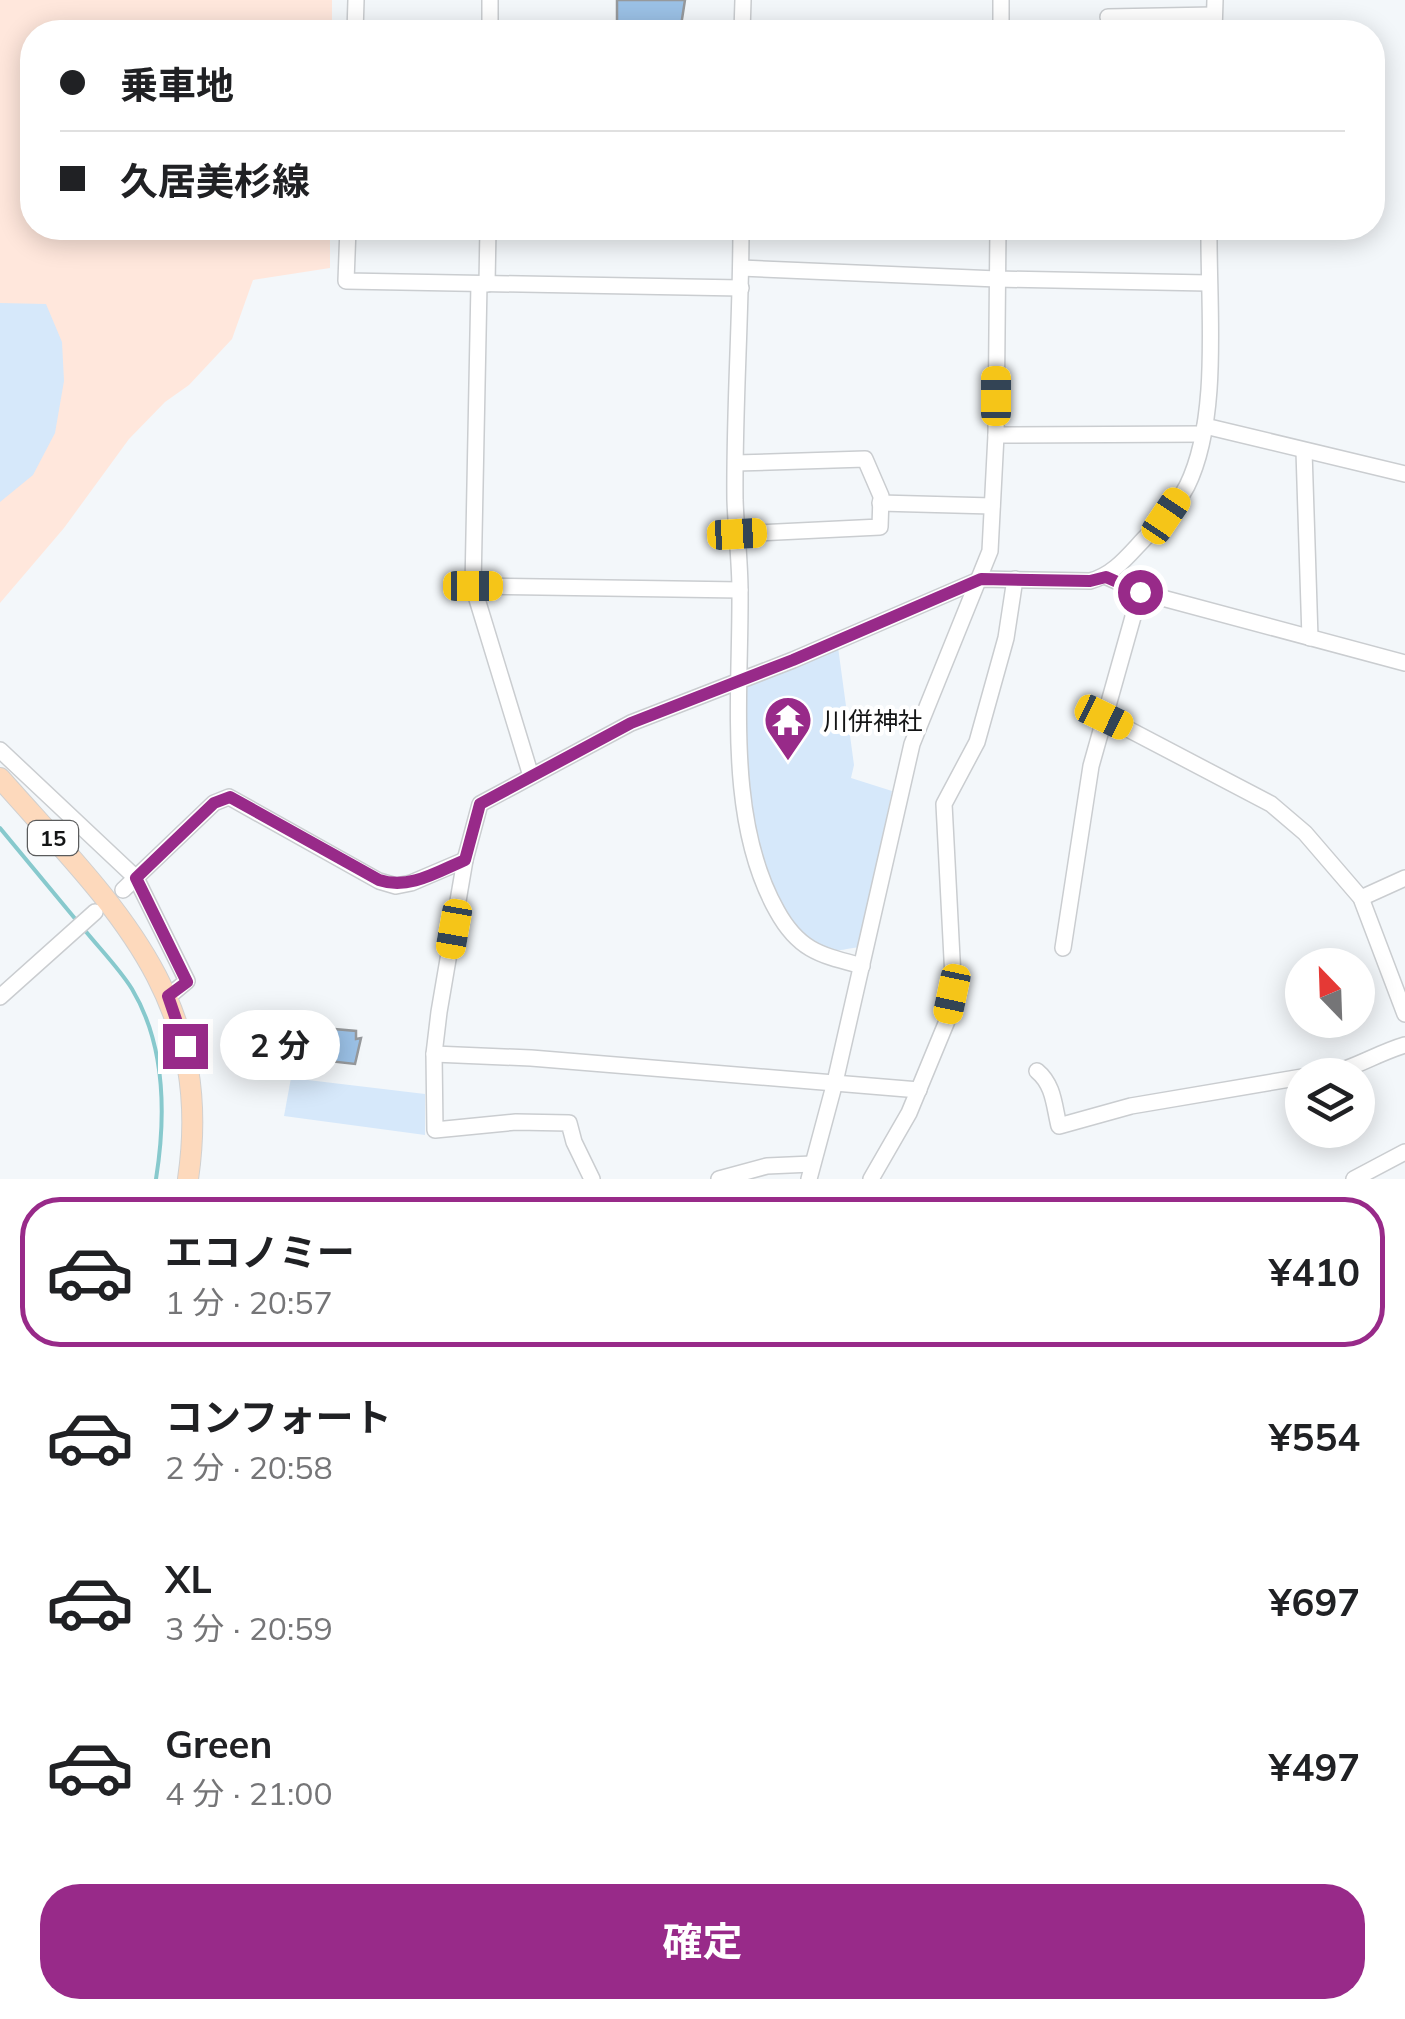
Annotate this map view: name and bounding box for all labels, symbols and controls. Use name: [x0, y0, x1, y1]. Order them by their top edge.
text: 乗車地: [120, 61, 234, 109]
text: 久居美杉線: [120, 157, 310, 205]
car: [981, 366, 1011, 426]
car: [1137, 483, 1195, 549]
car: [706, 517, 768, 551]
route start: [1118, 570, 1163, 615]
car: [443, 571, 503, 601]
car: [1070, 690, 1138, 744]
temple icon: 川併神社: [762, 694, 814, 762]
place label: 川併神社: [823, 705, 923, 736]
road number: 15: [28, 821, 78, 855]
car: [434, 897, 474, 961]
north arrow: [1285, 948, 1375, 1038]
map controls: [1285, 948, 1375, 1148]
car: [931, 962, 973, 1026]
callout: 2 分: [220, 1011, 340, 1081]
route end: [163, 1024, 208, 1069]
text: 2 分: [250, 1025, 310, 1065]
button: layers: [1285, 1058, 1375, 1148]
icon: car: [45, 1227, 135, 1317]
text: エコノミー: [165, 1228, 355, 1276]
text: ¥410: [1269, 1248, 1360, 1296]
text: 1 分 · 20:57: [165, 1282, 333, 1322]
icon: car: [45, 1392, 135, 1482]
text: コンフォート: [165, 1393, 392, 1441]
text: ¥554: [1269, 1413, 1360, 1461]
text: 2 分 · 20:58: [165, 1447, 333, 1487]
text: XL: [165, 1555, 212, 1603]
icon: car: [45, 1557, 135, 1647]
text: ¥697: [1269, 1578, 1360, 1626]
text: 3 分 · 20:59: [165, 1608, 333, 1648]
text: Green: [165, 1720, 272, 1768]
icon: car: [45, 1722, 135, 1812]
text: ¥497: [1269, 1743, 1360, 1791]
text: 4 分 · 21:00: [165, 1773, 333, 1813]
button: 確定: [40, 1884, 1365, 1999]

